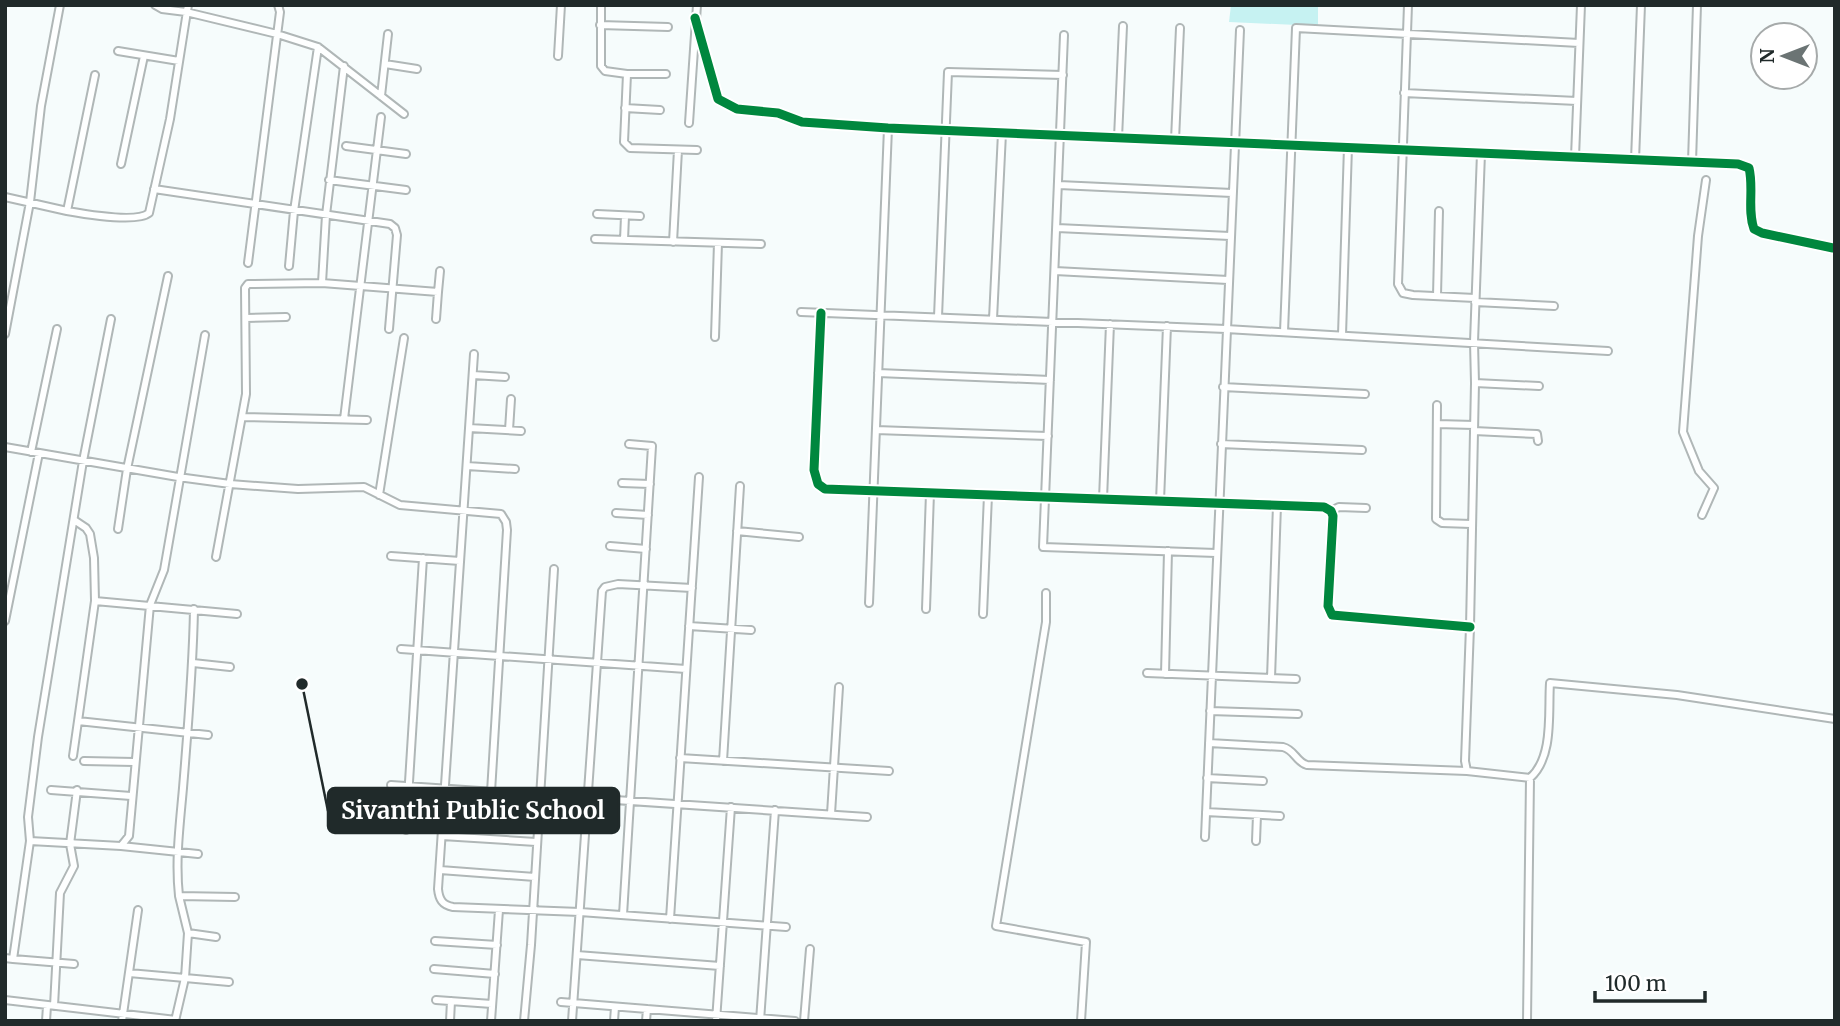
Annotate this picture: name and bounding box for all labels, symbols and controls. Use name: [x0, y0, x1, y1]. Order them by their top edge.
north arrow: [1749, 21, 1819, 91]
text: N: [1755, 48, 1779, 64]
callout: Sivanthi Public School: [328, 788, 619, 833]
text: Sivanthi Public School: [341, 795, 605, 826]
scale bar: [1595, 960, 1705, 1004]
text: 100 m: [1605, 970, 1667, 997]

